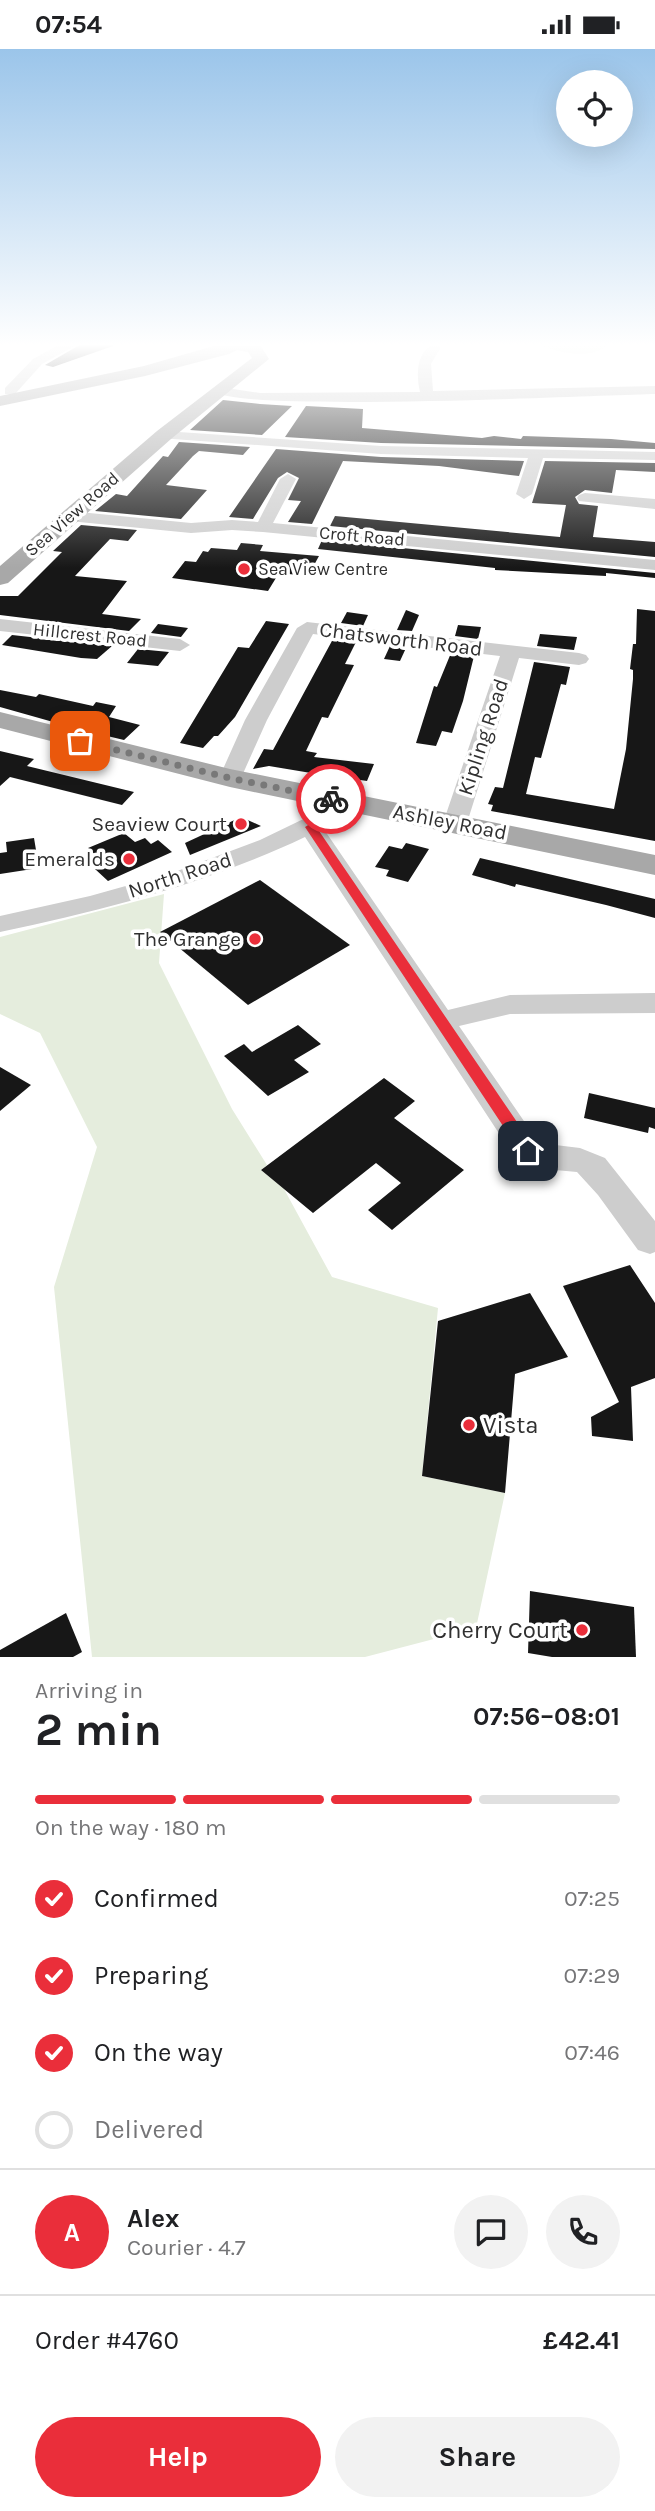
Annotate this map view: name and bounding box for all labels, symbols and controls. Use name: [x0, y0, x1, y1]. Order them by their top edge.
text: 07:54: [35, 9, 102, 40]
map controls: [556, 70, 633, 147]
button: locate: [556, 70, 633, 147]
street label: Sea View Road: [20, 467, 124, 561]
street label: Croft Road: [318, 521, 406, 551]
place label: Sea View Centre: [258, 558, 388, 580]
marker: Sea View Centre: [236, 561, 252, 577]
street label: Chatsworth Road: [318, 617, 484, 661]
street label: Hillcrest Road: [32, 618, 148, 652]
street label: Kipling Road: [453, 676, 513, 798]
pin: [50, 711, 110, 771]
icon: bag: [61, 722, 99, 760]
courier: [296, 764, 366, 834]
icon: bike: [312, 780, 350, 818]
street label: Ashley Road: [391, 799, 509, 845]
place label: Seaview Court: [92, 812, 227, 836]
marker: Seaview Court: [233, 816, 249, 832]
place label: Emeralds: [24, 847, 115, 871]
street label: North Road: [125, 847, 235, 903]
marker: Emeralds: [121, 851, 137, 867]
place label: The Grange: [134, 927, 241, 951]
marker: The Grange: [247, 931, 263, 947]
pin: [498, 1121, 558, 1181]
icon: home: [509, 1132, 547, 1170]
place label: Vista: [483, 1411, 539, 1439]
marker: Vista: [461, 1417, 477, 1433]
place label: Cherry Court: [432, 1616, 568, 1644]
marker: Cherry Court: [574, 1622, 590, 1638]
text: Arriving in: [35, 1677, 143, 1704]
text: 07:56–08:01: [473, 1701, 620, 1732]
text: 2 min: [35, 1703, 162, 1757]
text: On the way · 180 m: [35, 1814, 226, 1841]
icon: check: [35, 1880, 73, 1918]
text: Confirmed: [94, 1883, 219, 1914]
text: 07:25: [564, 1885, 620, 1912]
icon: check: [35, 1957, 73, 1995]
text: Preparing: [94, 1960, 208, 1991]
text: 07:29: [564, 1962, 620, 1989]
icon: check: [35, 2034, 73, 2072]
text: On the way: [94, 2037, 223, 2068]
text: 07:46: [564, 2039, 620, 2066]
text: Delivered: [94, 2114, 204, 2145]
button: chat: [454, 2195, 528, 2269]
button: phone: [546, 2195, 620, 2269]
text: Alex: [127, 2203, 179, 2234]
text: A: [64, 2217, 80, 2248]
text: Courier · 4.7: [127, 2234, 246, 2261]
text: Order #4760: [35, 2325, 179, 2356]
text: £42.41: [543, 2325, 620, 2356]
button: Help: [35, 2417, 321, 2497]
button: Share: [335, 2417, 620, 2497]

